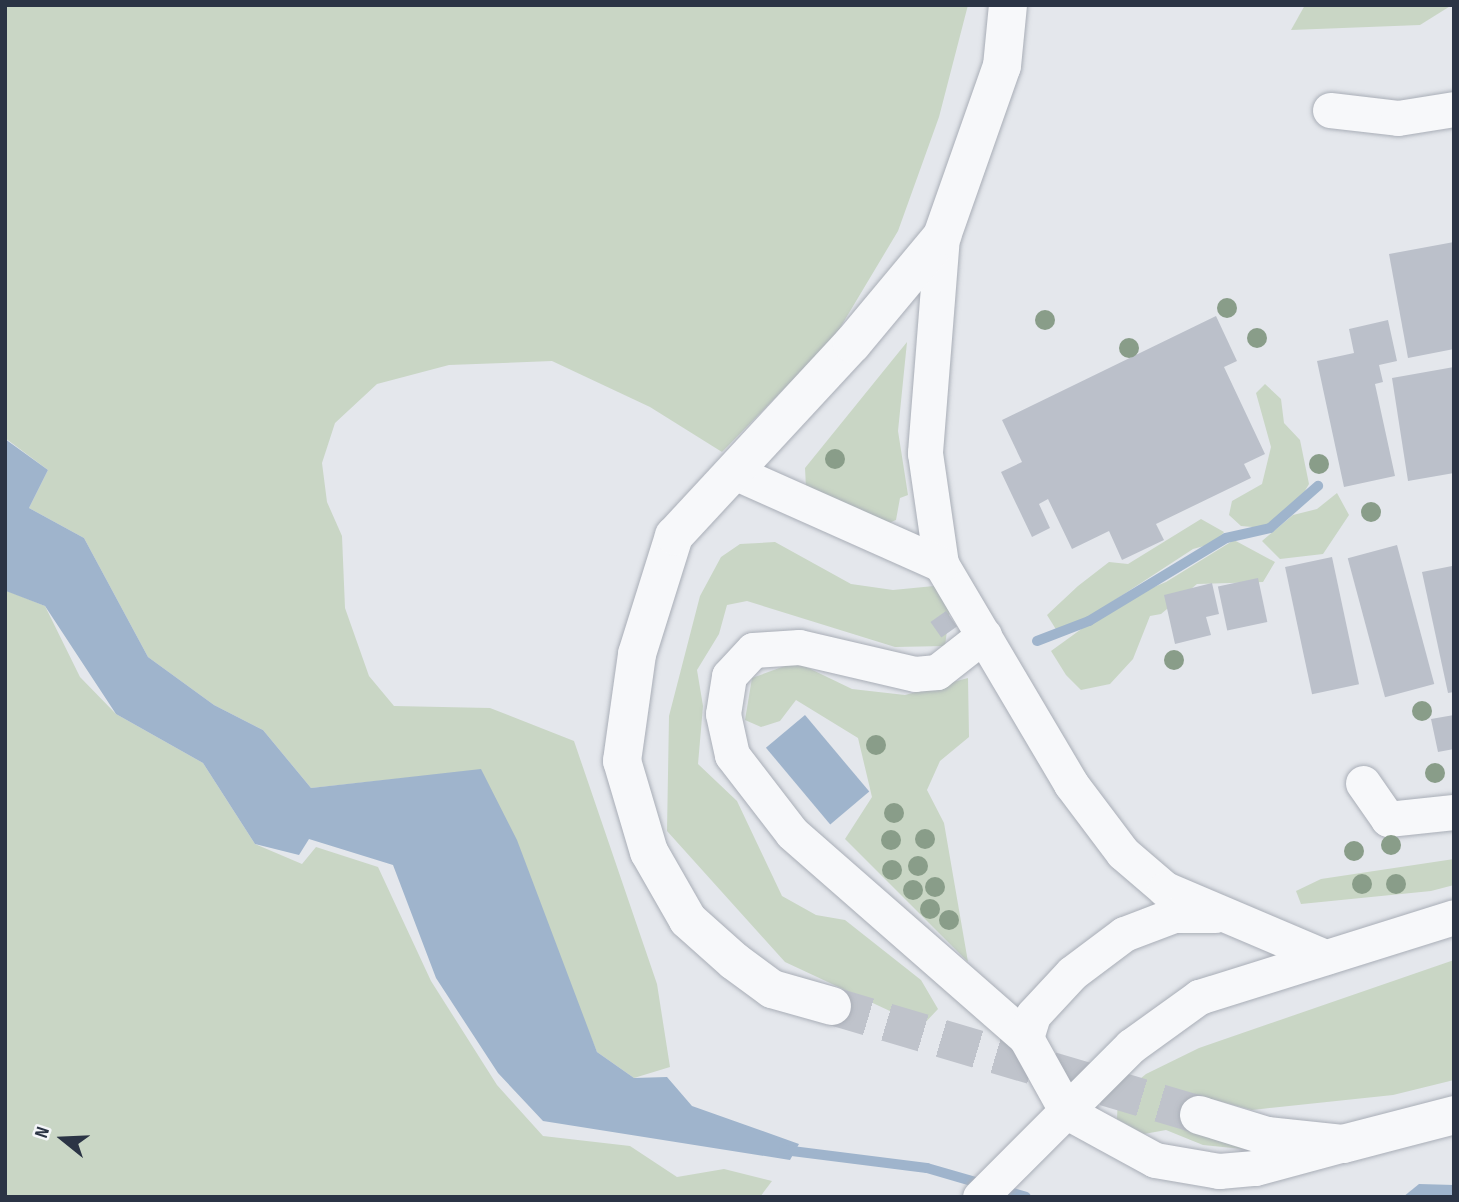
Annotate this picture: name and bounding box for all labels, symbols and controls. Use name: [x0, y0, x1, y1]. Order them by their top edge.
north arrow: [28, 1104, 98, 1174]
text: N: [30, 1124, 55, 1141]

